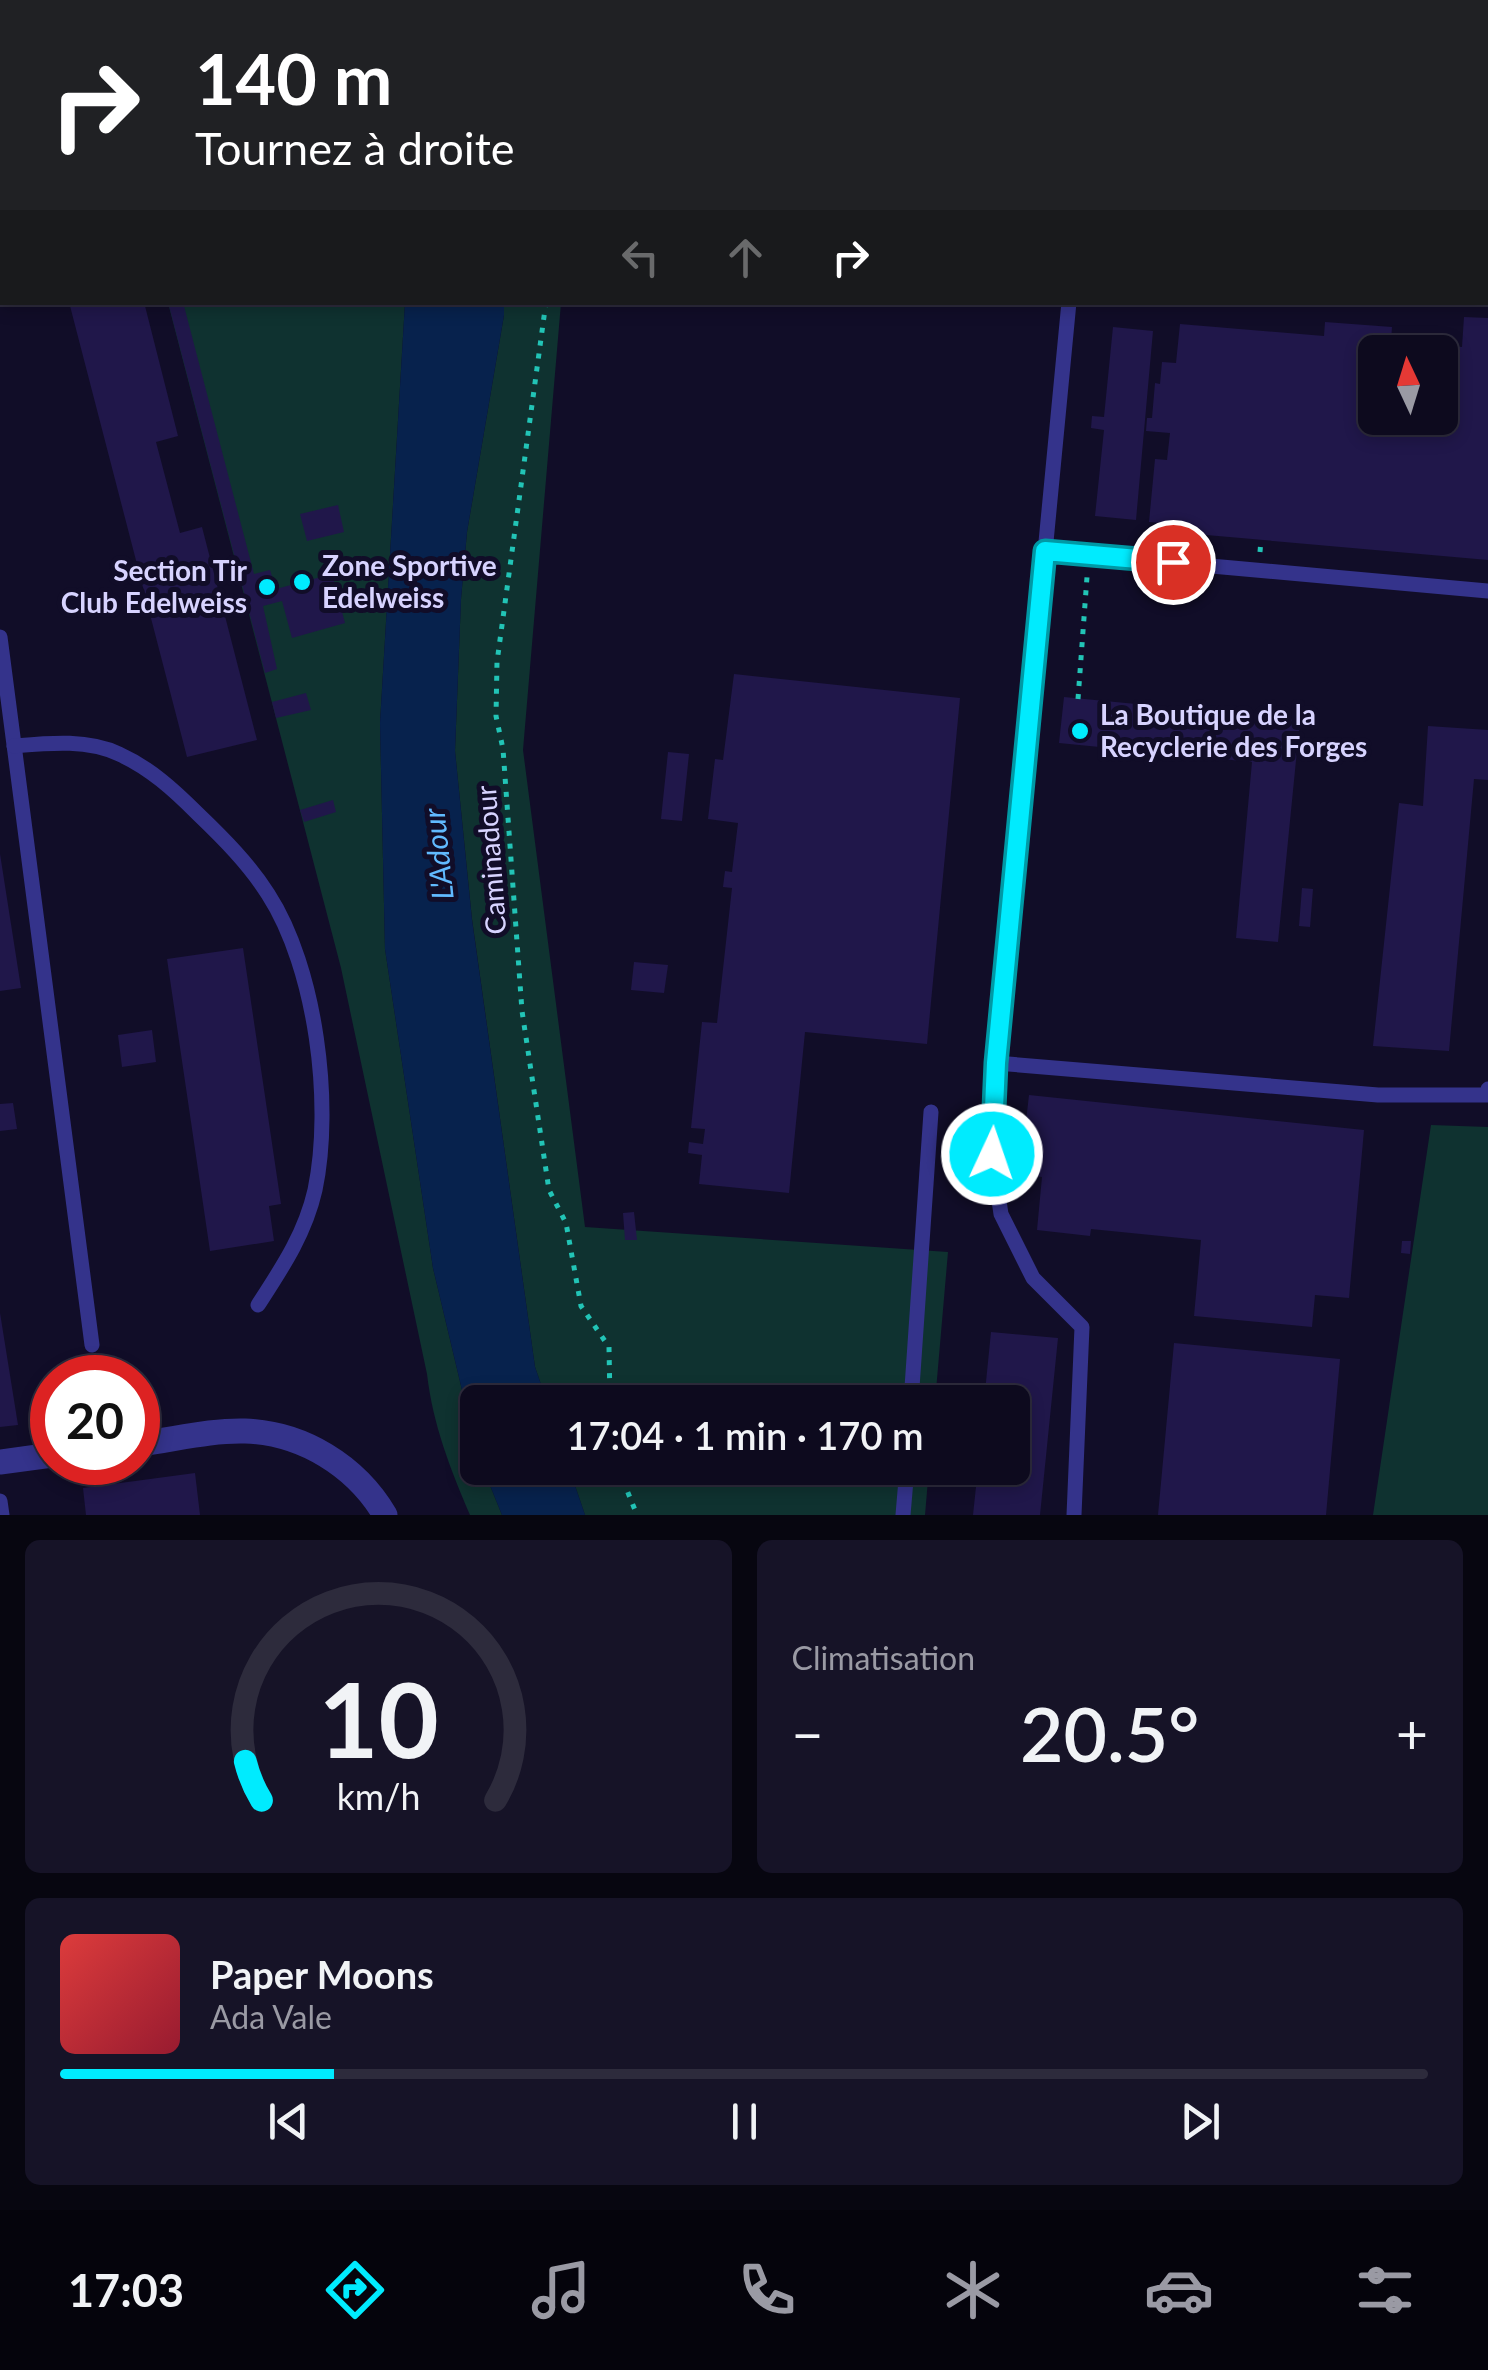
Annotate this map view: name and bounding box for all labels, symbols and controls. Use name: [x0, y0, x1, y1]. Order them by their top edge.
text: 140 m: [195, 36, 392, 120]
icon: right: [30, 40, 160, 170]
text: Tournez à droite: [195, 121, 514, 175]
icon: left: [613, 230, 668, 285]
icon: ahead: [718, 230, 773, 285]
icon: right: [823, 230, 878, 285]
north arrow: [1358, 335, 1458, 435]
map controls: [1358, 335, 1458, 435]
pin: [1131, 520, 1216, 605]
icon: arrive: [1146, 535, 1201, 590]
place label: Zone Sportive Edelweiss: [322, 548, 497, 614]
place label: Section Tir Club Edelweiss: [61, 553, 248, 619]
marker: Zone Sportive Edelweiss: [291, 571, 313, 593]
marker: Section Tir Club Edelweiss: [256, 576, 278, 598]
place label: La Boutique de la Recyclerie des Forges: [1100, 697, 1367, 763]
marker: La Boutique de la Recyclerie des Forges: [1069, 720, 1091, 742]
street label: Caminadour: [468, 784, 512, 936]
water label: L'Adour: [414, 806, 460, 902]
position arrow: [940, 1102, 1044, 1206]
speed limit sign: 20: [30, 1355, 160, 1485]
text: 17:04 · 1 min · 170 m: [567, 1412, 923, 1458]
text: Climatisation: [792, 1638, 975, 1677]
text: 10: [318, 1655, 439, 1780]
text: 20.5°: [1020, 1688, 1199, 1778]
text: −: [792, 1700, 823, 1766]
text: +: [1396, 1700, 1428, 1766]
text: km/h: [336, 1775, 420, 1818]
text: Paper Moons: [210, 1951, 434, 1997]
text: Ada Vale: [210, 1997, 332, 2036]
icon: previous: [261, 2094, 316, 2149]
icon: pause: [717, 2094, 772, 2149]
icon: next: [1173, 2094, 1228, 2149]
icon: directions: [320, 2255, 390, 2325]
icon: music: [526, 2255, 596, 2325]
icon: phone: [732, 2255, 802, 2325]
icon: climate: [938, 2255, 1008, 2325]
icon: car: [1144, 2255, 1214, 2325]
icon: filters: [1350, 2255, 1420, 2325]
text: 17:03: [68, 2263, 184, 2317]

